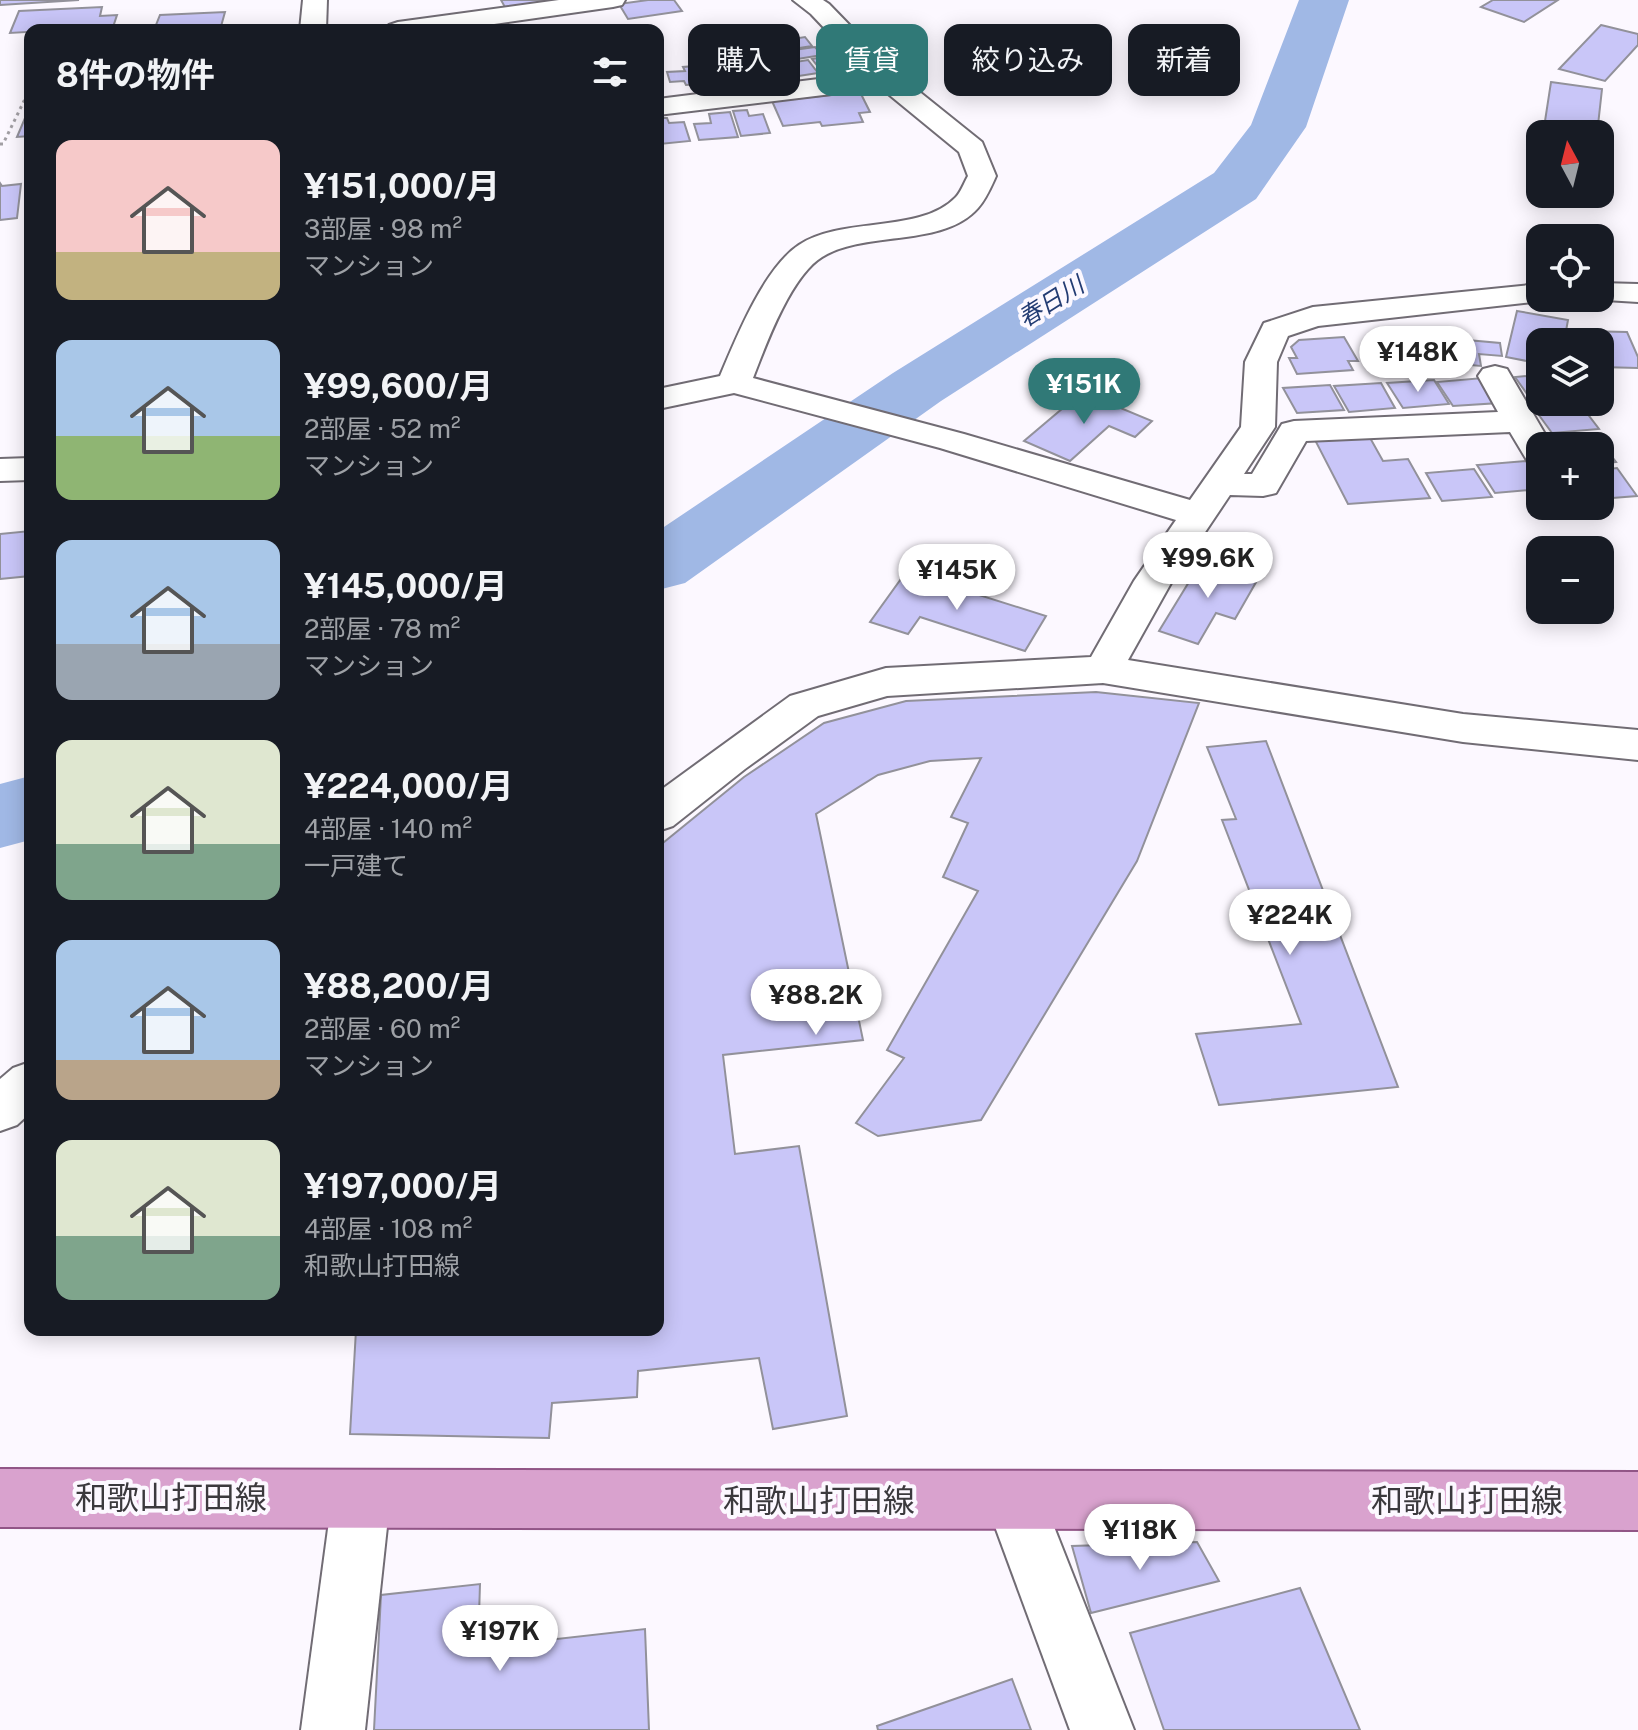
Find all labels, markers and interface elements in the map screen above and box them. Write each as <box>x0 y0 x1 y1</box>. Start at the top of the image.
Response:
chip: 購入 <box>688 24 800 96</box>
chip: 賃貸 <box>816 24 928 96</box>
chip: 絞り込み <box>944 24 1112 96</box>
chip: 新着 <box>1128 24 1240 96</box>
icon: filters <box>588 50 632 94</box>
text: 8件の物件 <box>56 55 215 95</box>
north arrow <box>1526 120 1614 208</box>
map controls <box>1526 120 1614 624</box>
text: ¥151,000/月 <box>304 166 500 206</box>
icon: home <box>120 172 216 268</box>
text: 3部屋 · 98 m² <box>304 213 462 244</box>
button: locate <box>1526 224 1614 312</box>
text: マンション <box>304 250 434 281</box>
water label: 春日川 <box>1013 269 1091 332</box>
pin: ¥148K <box>1362 326 1474 394</box>
button: layers <box>1526 328 1614 416</box>
text: ¥148K <box>1377 336 1459 367</box>
pin: ¥151K <box>1028 358 1140 426</box>
text: ¥99,600/月 <box>304 366 494 406</box>
text: ¥151K <box>1046 368 1122 399</box>
icon: home <box>120 372 216 468</box>
text: 2部屋 · 52 m² <box>304 413 460 444</box>
button: + <box>1526 432 1614 520</box>
text: マンション <box>304 450 434 481</box>
pin: ¥99.6K <box>1143 532 1273 600</box>
button: − <box>1526 536 1614 624</box>
text: ¥99.6K <box>1161 542 1255 573</box>
pin: ¥145K <box>901 544 1013 612</box>
text: ¥145K <box>916 554 998 585</box>
text: ¥145,000/月 <box>304 566 508 606</box>
icon: home <box>120 572 216 668</box>
text: 2部屋 · 78 m² <box>304 613 460 644</box>
text: マンション <box>304 650 434 681</box>
text: ¥224,000/月 <box>304 766 514 806</box>
icon: home <box>120 772 216 868</box>
text: 4部屋 · 140 m² <box>304 813 472 844</box>
text: 一戸建て <box>304 850 408 881</box>
pin: ¥224K <box>1234 889 1346 957</box>
text: ¥224K <box>1247 899 1333 930</box>
text: ¥88,200/月 <box>304 966 494 1006</box>
pin: ¥88.2K <box>751 969 881 1037</box>
icon: home <box>120 972 216 1068</box>
text: ¥88.2K <box>769 979 863 1010</box>
text: 2部屋 · 60 m² <box>304 1013 460 1044</box>
text: マンション <box>304 1050 434 1081</box>
text: ¥197,000/月 <box>304 1166 502 1206</box>
icon: home <box>120 1172 216 1268</box>
text: 4部屋 · 108 m² <box>304 1213 472 1244</box>
text: 和歌山打田線 <box>304 1250 460 1281</box>
street label: 和歌山打田線 <box>75 1479 267 1516</box>
street label: 和歌山打田線 <box>723 1482 915 1519</box>
street label: 和歌山打田線 <box>1371 1482 1563 1519</box>
pin: ¥118K <box>1084 1504 1196 1572</box>
text: ¥118K <box>1102 1514 1178 1545</box>
pin: ¥197K <box>444 1605 556 1673</box>
text: ¥197K <box>460 1615 540 1646</box>

